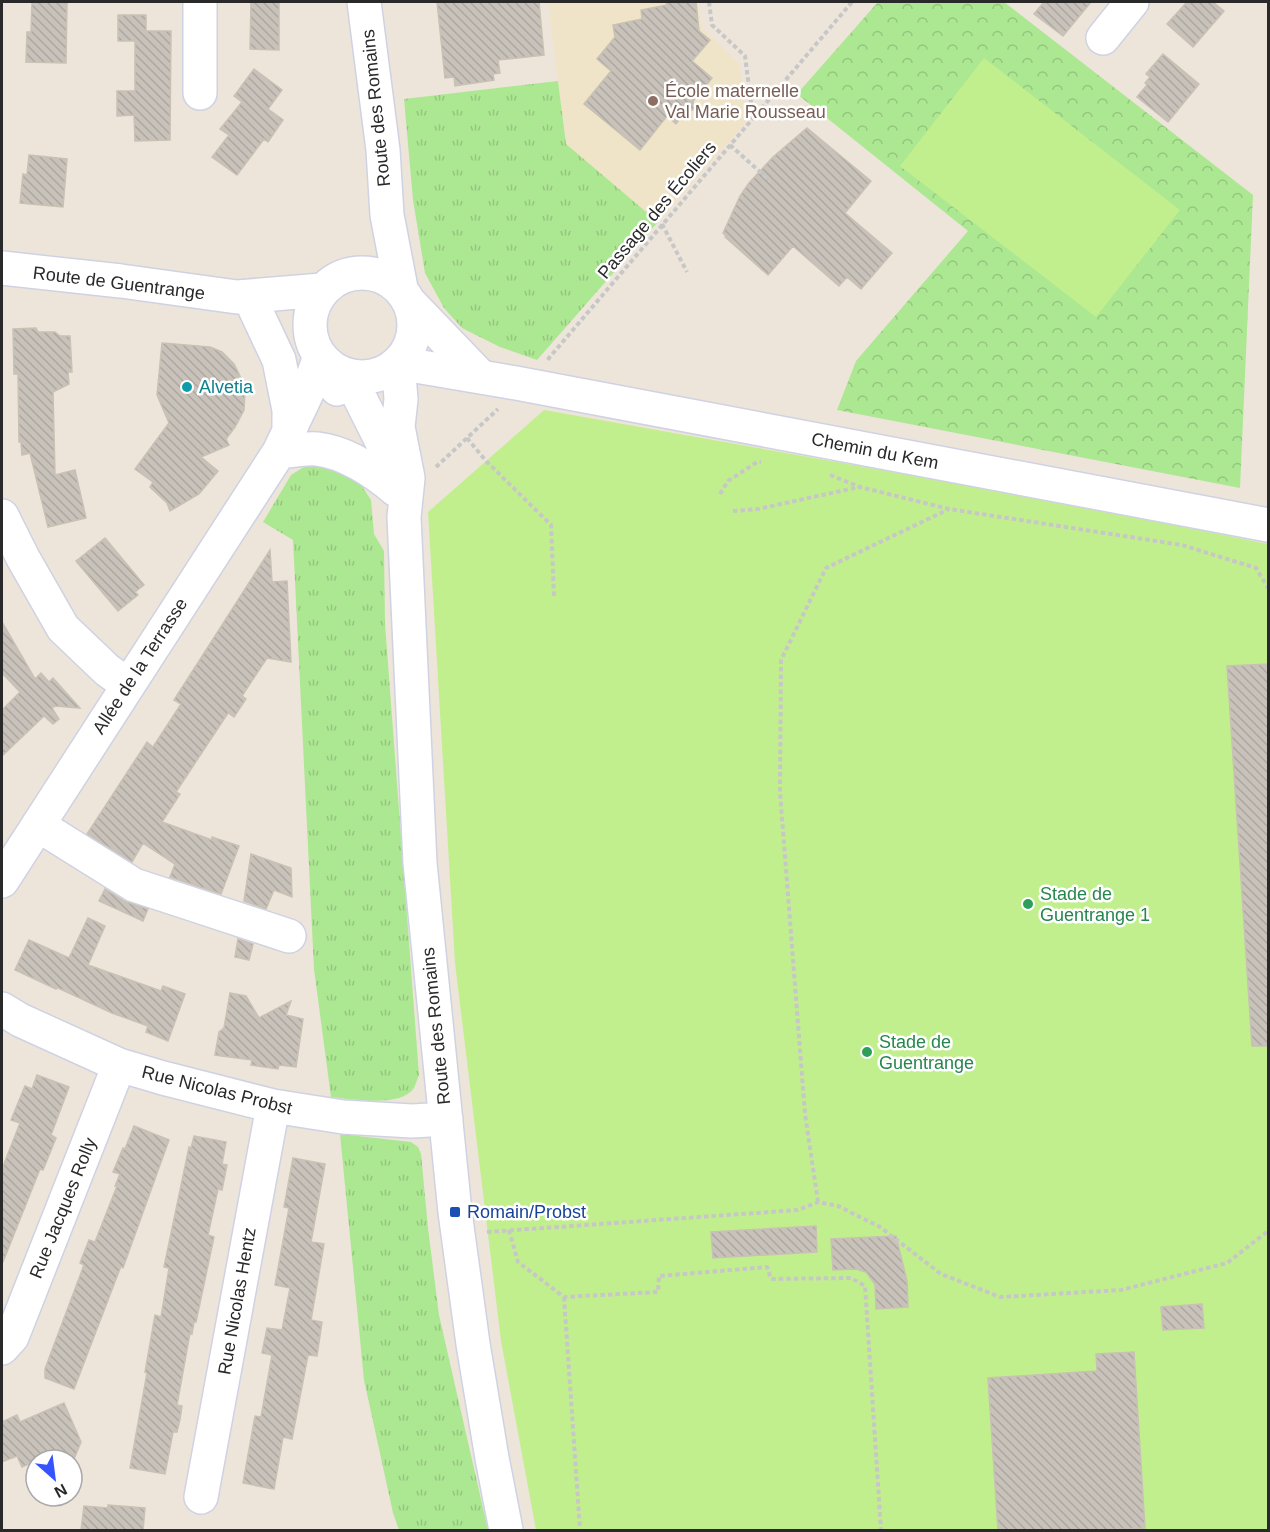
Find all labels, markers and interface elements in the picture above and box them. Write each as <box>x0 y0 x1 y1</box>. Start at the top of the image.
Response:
street label: Route des Romains <box>358 28 394 188</box>
place label: École maternelle Val Marie Rousseau <box>665 81 826 122</box>
marker: École maternelle Val Marie Rousseau <box>646 94 660 108</box>
street label: Passage des Écoliers <box>594 137 720 283</box>
street label: Route de Guentrange <box>32 263 206 303</box>
place label: Alvetia <box>199 377 254 397</box>
marker: Alvetia <box>180 380 194 394</box>
street label: Chemin du Kem <box>810 429 940 473</box>
street label: Allée de la Terrasse <box>89 594 191 738</box>
place label: Stade de Guentrange 1 <box>1040 884 1150 925</box>
marker: Stade de Guentrange 1 <box>1021 897 1035 911</box>
street label: Route des Romains <box>418 946 454 1106</box>
place label: Stade de Guentrange <box>879 1032 974 1073</box>
marker: Stade de Guentrange <box>860 1045 874 1059</box>
street label: Rue Nicolas Probst <box>140 1062 294 1118</box>
street label: Rue Jacques Rolly <box>26 1135 100 1281</box>
place label: Romain/Probst <box>467 1202 586 1222</box>
marker: Romain/Probst <box>448 1205 462 1219</box>
street label: Rue Nicolas Hentz <box>214 1226 260 1376</box>
north arrow <box>24 1448 84 1508</box>
text: N <box>52 1481 70 1501</box>

